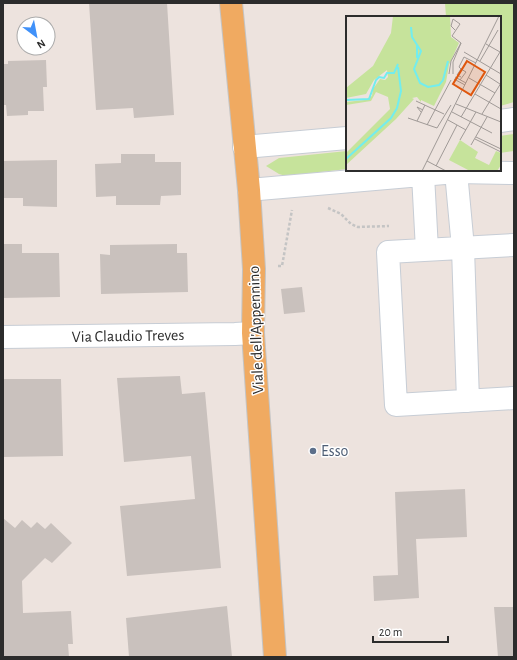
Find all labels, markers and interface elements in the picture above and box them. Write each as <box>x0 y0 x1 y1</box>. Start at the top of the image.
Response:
north arrow <box>16 16 56 56</box>
inset map <box>346 16 501 171</box>
text: N <box>35 37 47 51</box>
street label: Viale dell'Appennino <box>246 265 266 394</box>
street label: Via Claudio Treves <box>72 327 184 345</box>
place label: Esso <box>321 443 349 459</box>
marker: Esso <box>308 446 318 456</box>
scale bar <box>373 618 448 644</box>
text: 20 m <box>379 626 402 638</box>

